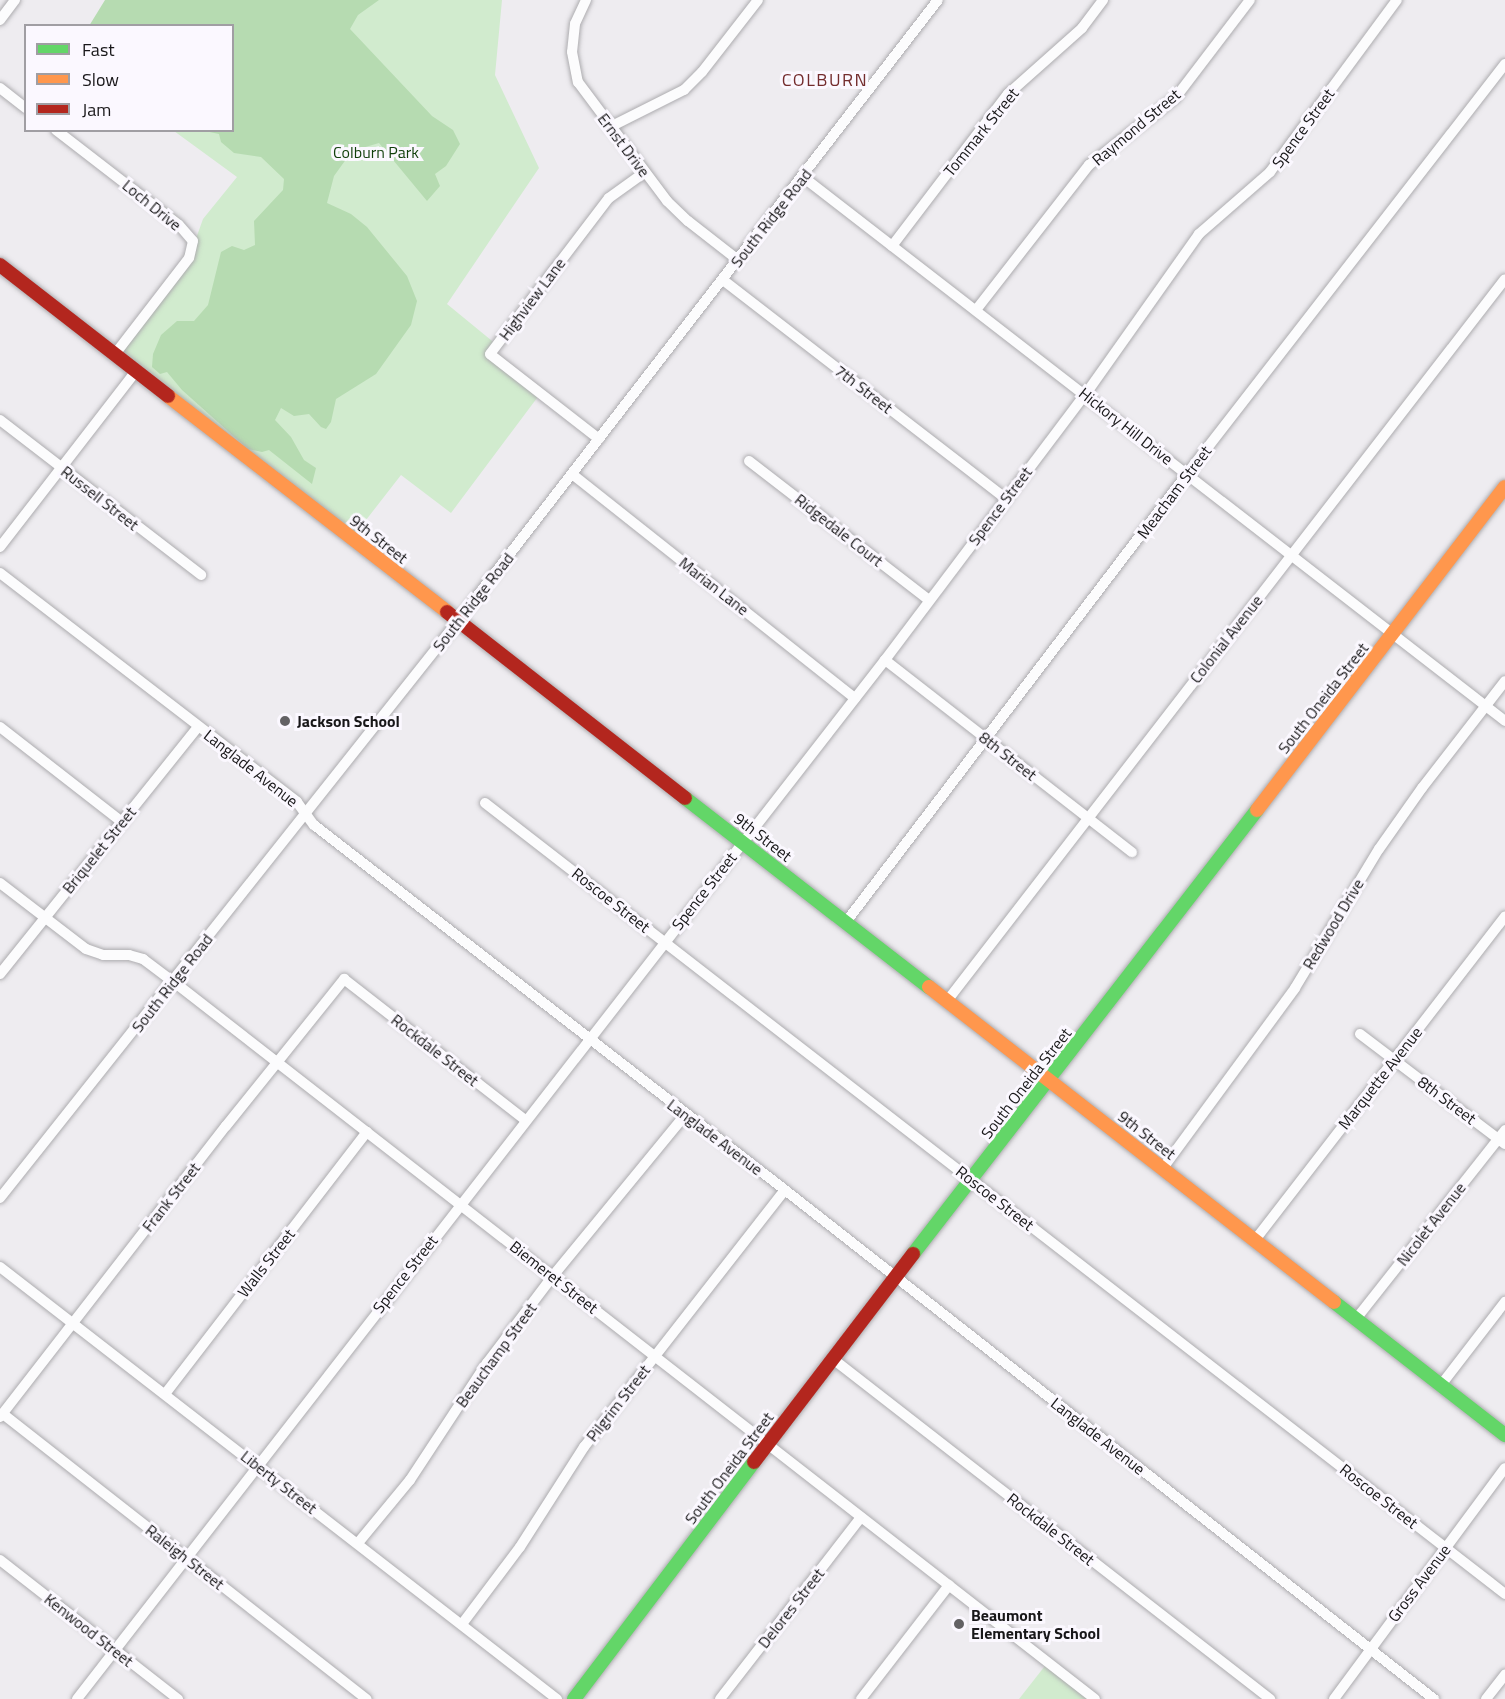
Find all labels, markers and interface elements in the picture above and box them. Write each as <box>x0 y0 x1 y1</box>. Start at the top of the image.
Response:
legend <box>24 24 234 132</box>
text: Fast <box>82 36 115 63</box>
text: Slow <box>82 66 119 93</box>
district label: COLBURN <box>782 69 868 91</box>
street label: Tommark Street <box>940 84 1022 180</box>
street label: Raymond Street <box>1088 85 1184 169</box>
street label: Spence Street <box>1268 85 1338 171</box>
text: Jam <box>82 96 111 123</box>
street label: Ernst Drive <box>594 109 654 181</box>
park label: Colburn Park <box>333 142 419 162</box>
street label: South Ridge Road <box>727 165 815 271</box>
street label: Loch Drive <box>119 175 185 235</box>
street label: Highview Lane <box>495 254 569 344</box>
street label: 7th Street <box>831 361 897 417</box>
street label: Hickory Hill Drive <box>1075 383 1177 469</box>
street label: Meacham Street <box>1133 442 1215 542</box>
street label: Russell Street <box>57 462 143 534</box>
street label: Spence Street <box>964 463 1036 549</box>
street label: Ridgedale Court <box>791 490 887 570</box>
street label: 9th Street <box>346 511 412 567</box>
street label: South Ridge Road <box>429 549 517 655</box>
street label: Marian Lane <box>675 553 753 619</box>
street label: Colonial Avenue <box>1186 591 1266 687</box>
street label: South Oneida Street <box>1274 639 1372 757</box>
place label: Jackson School <box>297 711 400 731</box>
marker: Jackson School <box>278 714 292 728</box>
street label: Langlade Avenue <box>200 725 302 811</box>
street label: 8th Street <box>975 728 1041 784</box>
street label: Briquelet Street <box>58 803 140 897</box>
street label: 9th Street <box>730 809 796 865</box>
street label: Spence Street <box>668 848 740 934</box>
street label: Roscoe Street <box>568 864 654 936</box>
street label: Redwood Drive <box>1298 875 1368 973</box>
street label: South Ridge Road <box>128 930 216 1036</box>
street label: Rockdale Street <box>387 1010 483 1090</box>
street label: Marquette Avenue <box>1334 1023 1426 1133</box>
street label: South Oneida Street <box>977 1024 1075 1142</box>
street label: 8th Street <box>1414 1072 1480 1128</box>
street label: Langlade Avenue <box>664 1095 766 1179</box>
street label: 9th Street <box>1114 1107 1180 1163</box>
street label: Frank Street <box>138 1159 204 1235</box>
street label: Roscoe Street <box>952 1162 1038 1234</box>
street label: Nicolet Avenue <box>1392 1178 1470 1270</box>
street label: Walls Street <box>233 1225 299 1301</box>
street label: Spence Street <box>369 1231 441 1317</box>
street label: Biemeret Street <box>506 1237 602 1317</box>
street label: Beauchamp Street <box>452 1299 540 1411</box>
street label: Pilgrim Street <box>582 1361 654 1445</box>
street label: Langlade Avenue <box>1047 1393 1149 1479</box>
street label: South Oneida Street <box>681 1408 777 1528</box>
street label: Liberty Street <box>237 1446 321 1518</box>
street label: Roscoe Street <box>1336 1460 1422 1532</box>
street label: Rockdale Street <box>1003 1489 1099 1569</box>
street label: Raleigh Street <box>142 1520 228 1594</box>
street label: Gross Avenue <box>1384 1540 1454 1626</box>
street label: Delores Street <box>754 1564 828 1652</box>
street label: Kenwood Street <box>41 1589 137 1671</box>
place label: Beaumont Elementary School <box>971 1605 1100 1643</box>
marker: Beaumont Elementary School <box>952 1617 966 1631</box>

